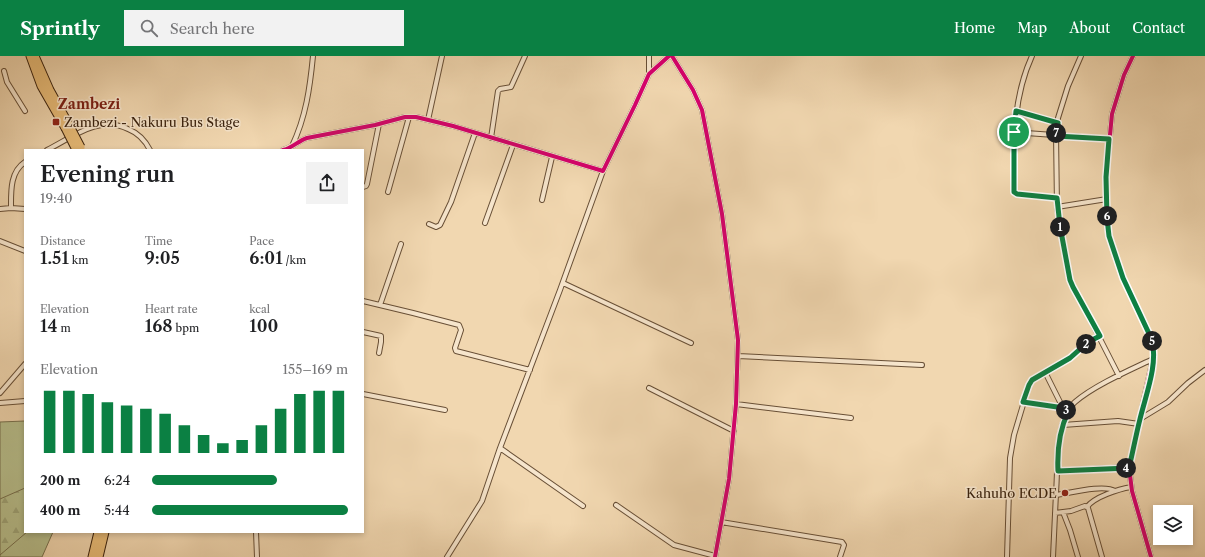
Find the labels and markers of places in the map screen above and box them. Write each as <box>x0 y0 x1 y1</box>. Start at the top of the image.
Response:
place label: Zambezi - Nakuru Bus Stage <box>64 114 240 130</box>
pin <box>997 115 1031 149</box>
marker: Zambezi - Nakuru Bus Stage <box>51 117 61 127</box>
pin: 7 <box>1046 123 1066 143</box>
pin: 6 <box>1097 206 1117 226</box>
pin: 1 <box>1050 217 1070 237</box>
pin: 5 <box>1142 331 1162 351</box>
pin: 2 <box>1076 334 1096 354</box>
pin: 3 <box>1056 400 1076 420</box>
pin: 4 <box>1116 458 1136 478</box>
place label: Kahuho ECDE <box>966 485 1057 501</box>
marker: Kahuho ECDE <box>1060 488 1070 498</box>

